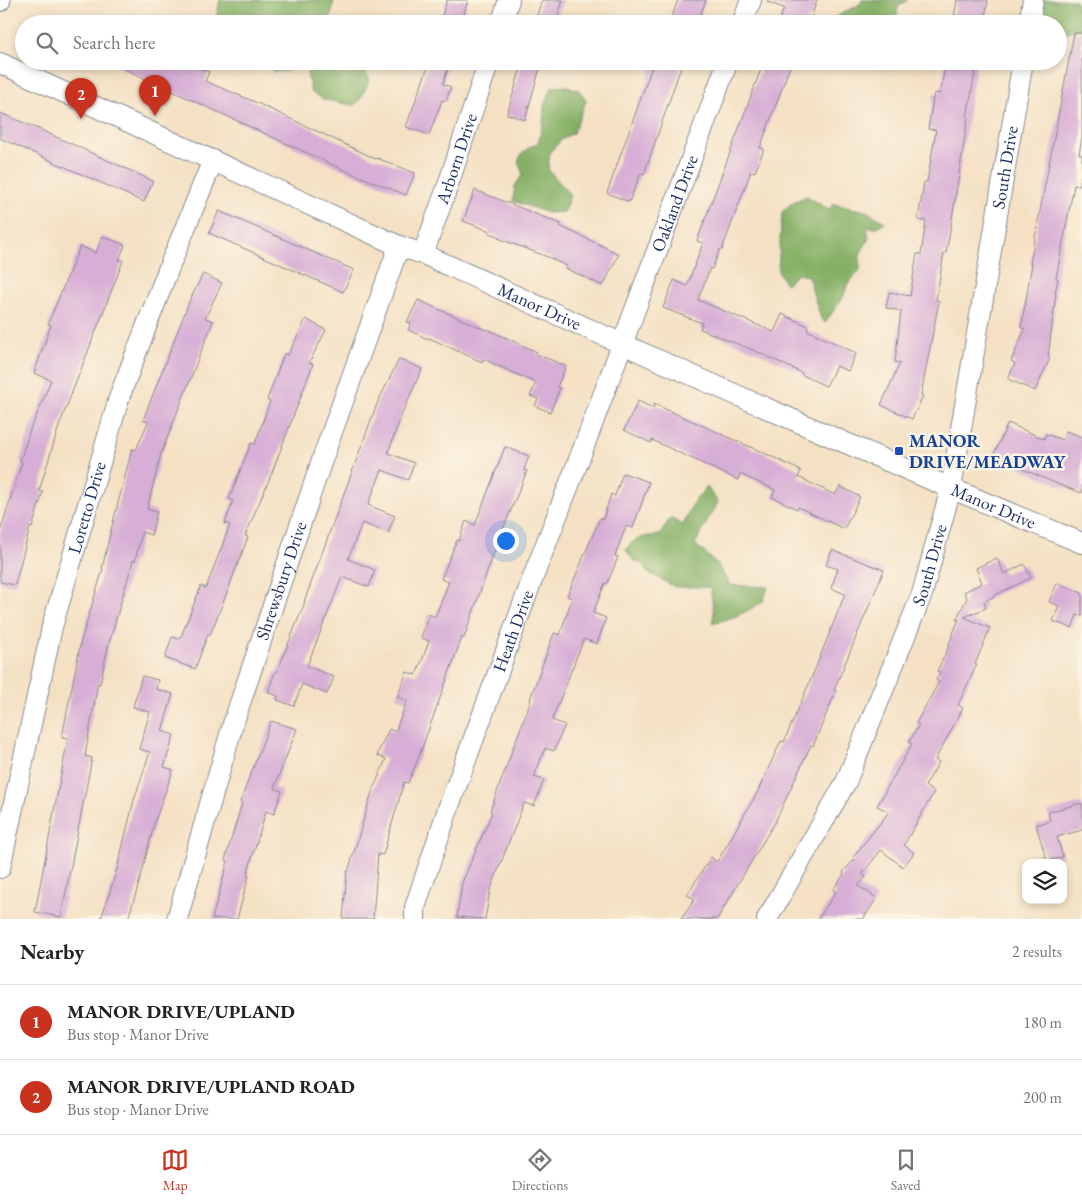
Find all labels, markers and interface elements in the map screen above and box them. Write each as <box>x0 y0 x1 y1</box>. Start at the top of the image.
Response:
search box <box>15 15 1067 70</box>
icon: search <box>33 29 61 57</box>
text: Search here <box>73 30 155 55</box>
pin: 1 <box>139 75 171 116</box>
pin: 2 <box>65 78 97 119</box>
street label: Arborn Drive <box>430 110 482 208</box>
street label: South Drive <box>986 124 1023 211</box>
street label: Oakland Drive <box>646 152 703 255</box>
street label: Manor Drive <box>494 277 585 335</box>
place label: MANOR DRIVE/MEADWAY <box>909 429 1066 473</box>
marker: MANOR DRIVE/MEADWAY <box>893 445 905 457</box>
street label: Loretto Drive <box>62 459 111 556</box>
street label: Manor Drive <box>948 478 1039 534</box>
street label: Shrewsbury Drive <box>250 518 311 643</box>
street label: South Drive <box>906 521 952 609</box>
your location <box>493 528 519 554</box>
street label: Heath Drive <box>487 587 538 675</box>
map controls <box>1022 859 1067 904</box>
button: layers <box>1022 859 1067 904</box>
text: Nearby <box>20 938 84 965</box>
text: 2 results <box>1012 941 1062 962</box>
text: MANOR DRIVE/UPLAND <box>67 999 295 1024</box>
text: 1 <box>32 1012 40 1033</box>
text: 180 m <box>1023 1012 1062 1033</box>
text: Bus stop · Manor Drive <box>67 1024 209 1045</box>
text: MANOR DRIVE/UPLAND ROAD <box>67 1074 355 1099</box>
text: 2 <box>32 1087 40 1108</box>
text: 200 m <box>1023 1087 1062 1108</box>
text: Bus stop · Manor Drive <box>67 1099 209 1120</box>
tab: Map <box>161 1146 189 1194</box>
tab: Directions <box>512 1146 568 1194</box>
tab: Saved <box>891 1146 921 1194</box>

